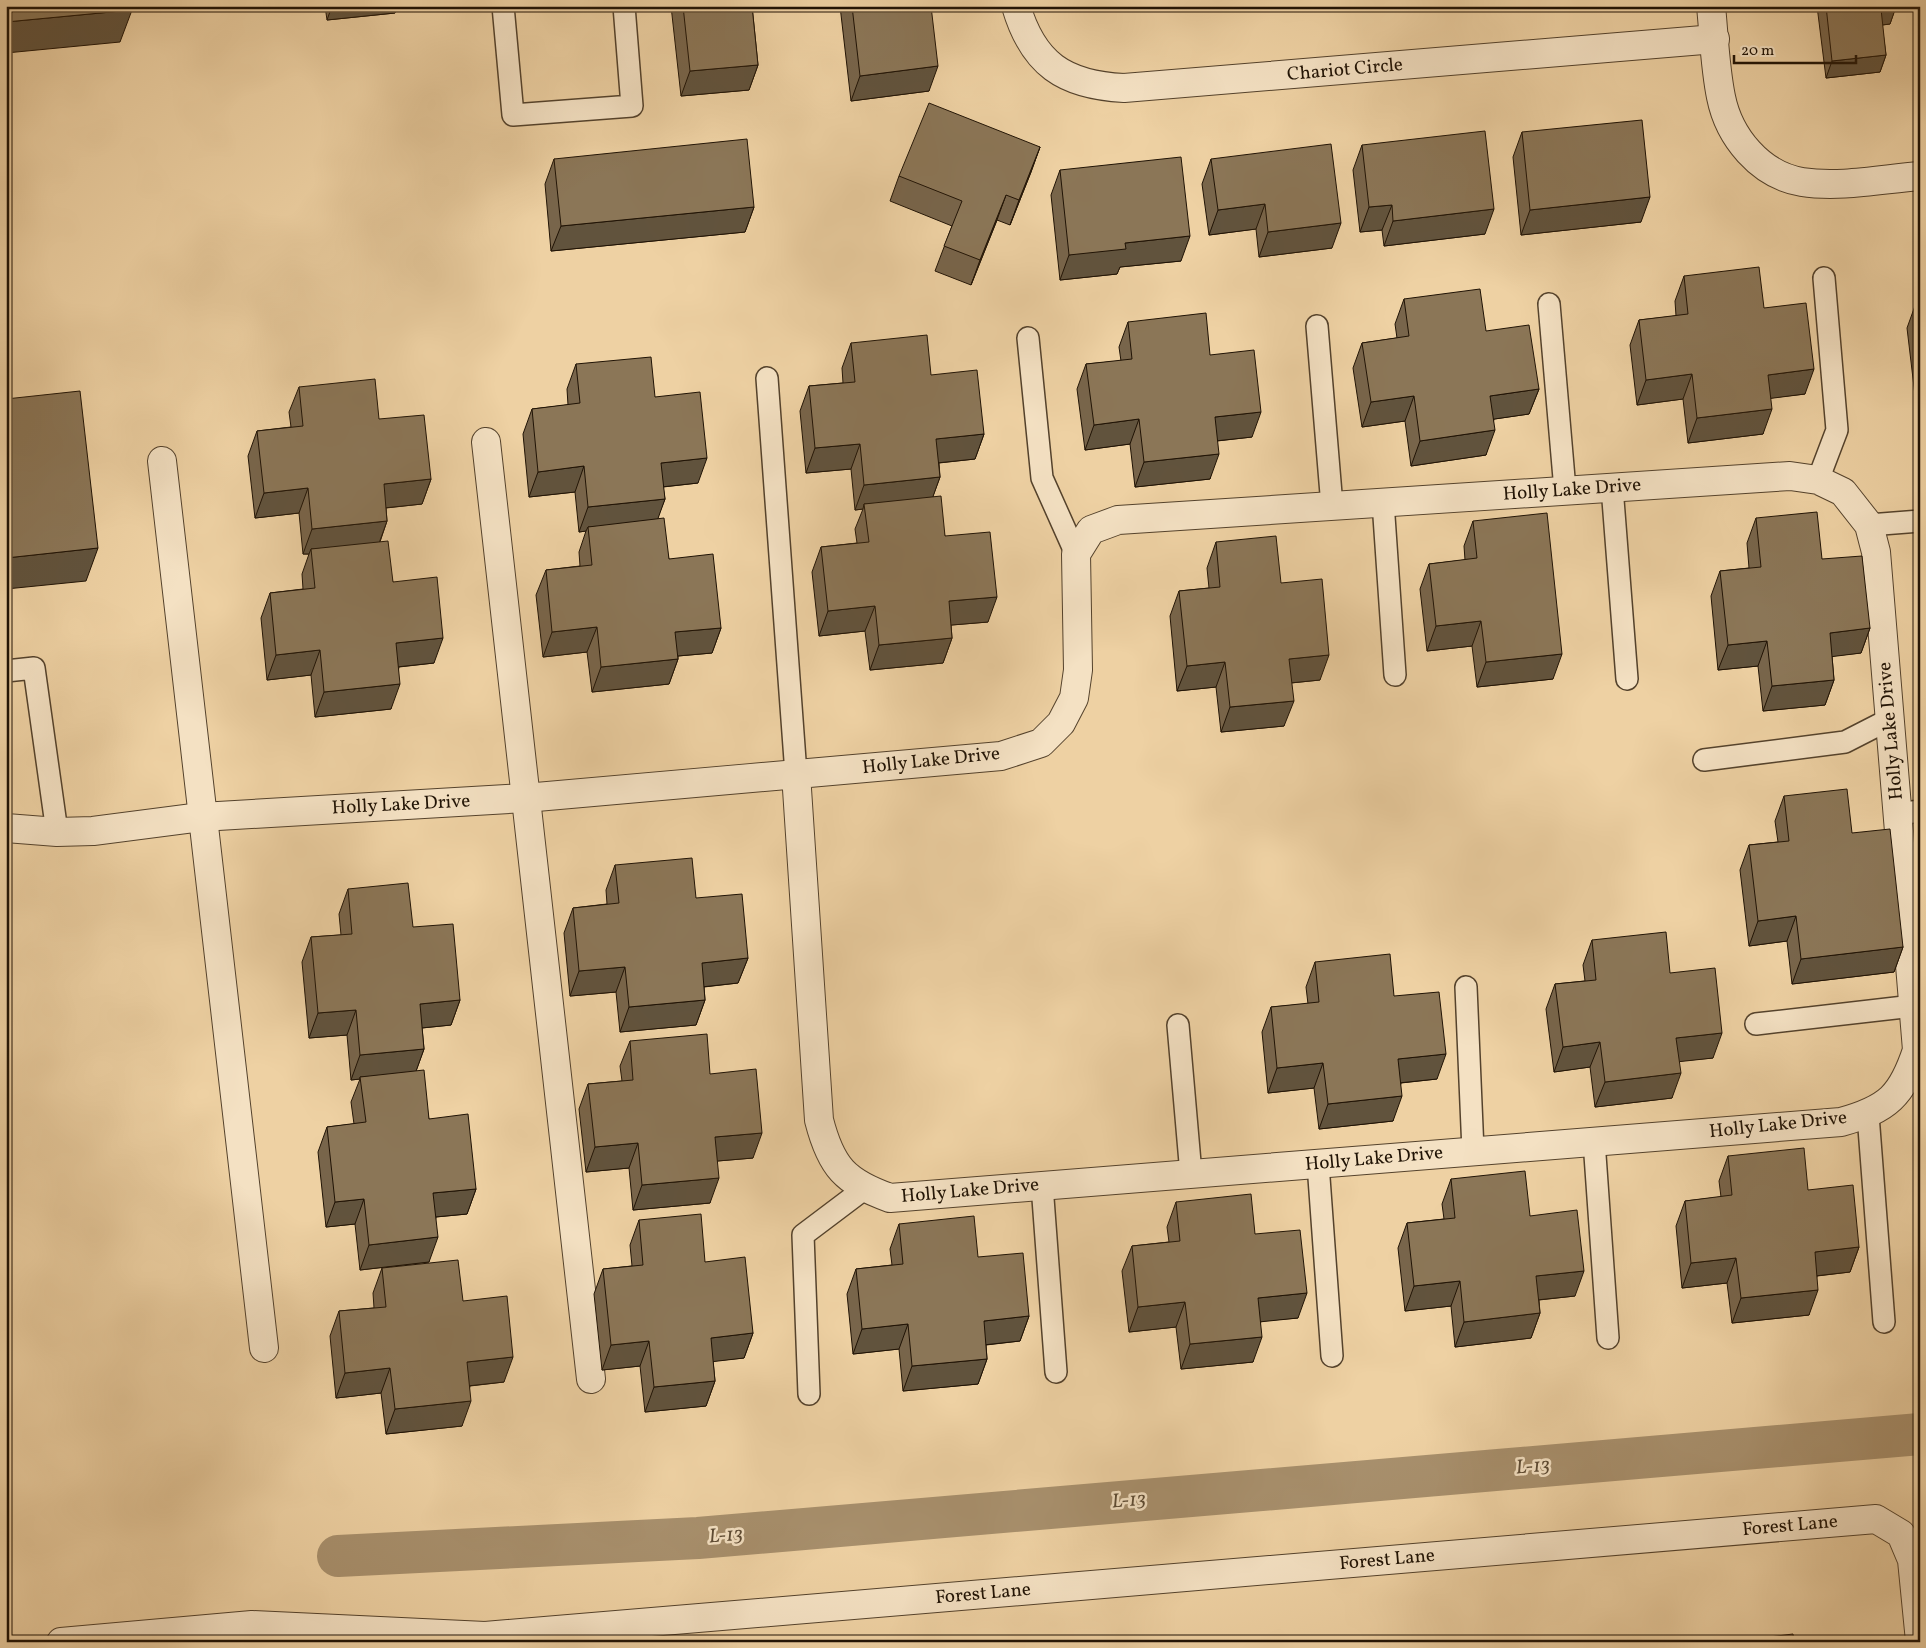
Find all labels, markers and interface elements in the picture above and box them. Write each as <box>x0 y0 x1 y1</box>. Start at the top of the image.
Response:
scale bar <box>1734 32 1856 64</box>
text: 20 m <box>1741 41 1774 62</box>
street label: Chariot Circle <box>1286 52 1404 88</box>
street label: Holly Lake Drive <box>1502 472 1642 508</box>
street label: Holly Lake Drive <box>1872 661 1910 801</box>
street label: Holly Lake Drive <box>861 741 1001 781</box>
street label: Holly Lake Drive <box>331 788 471 822</box>
street label: Holly Lake Drive <box>1708 1105 1848 1145</box>
street label: Holly Lake Drive <box>1304 1140 1444 1178</box>
street label: Holly Lake Drive <box>900 1172 1040 1210</box>
water label: L-13 <box>1515 1452 1551 1482</box>
water label: L-13 <box>1111 1486 1147 1516</box>
street label: Forest Lane <box>1741 1509 1839 1543</box>
water label: L-13 <box>708 1521 744 1551</box>
street label: Forest Lane <box>1338 1543 1436 1577</box>
street label: Forest Lane <box>934 1577 1032 1611</box>

